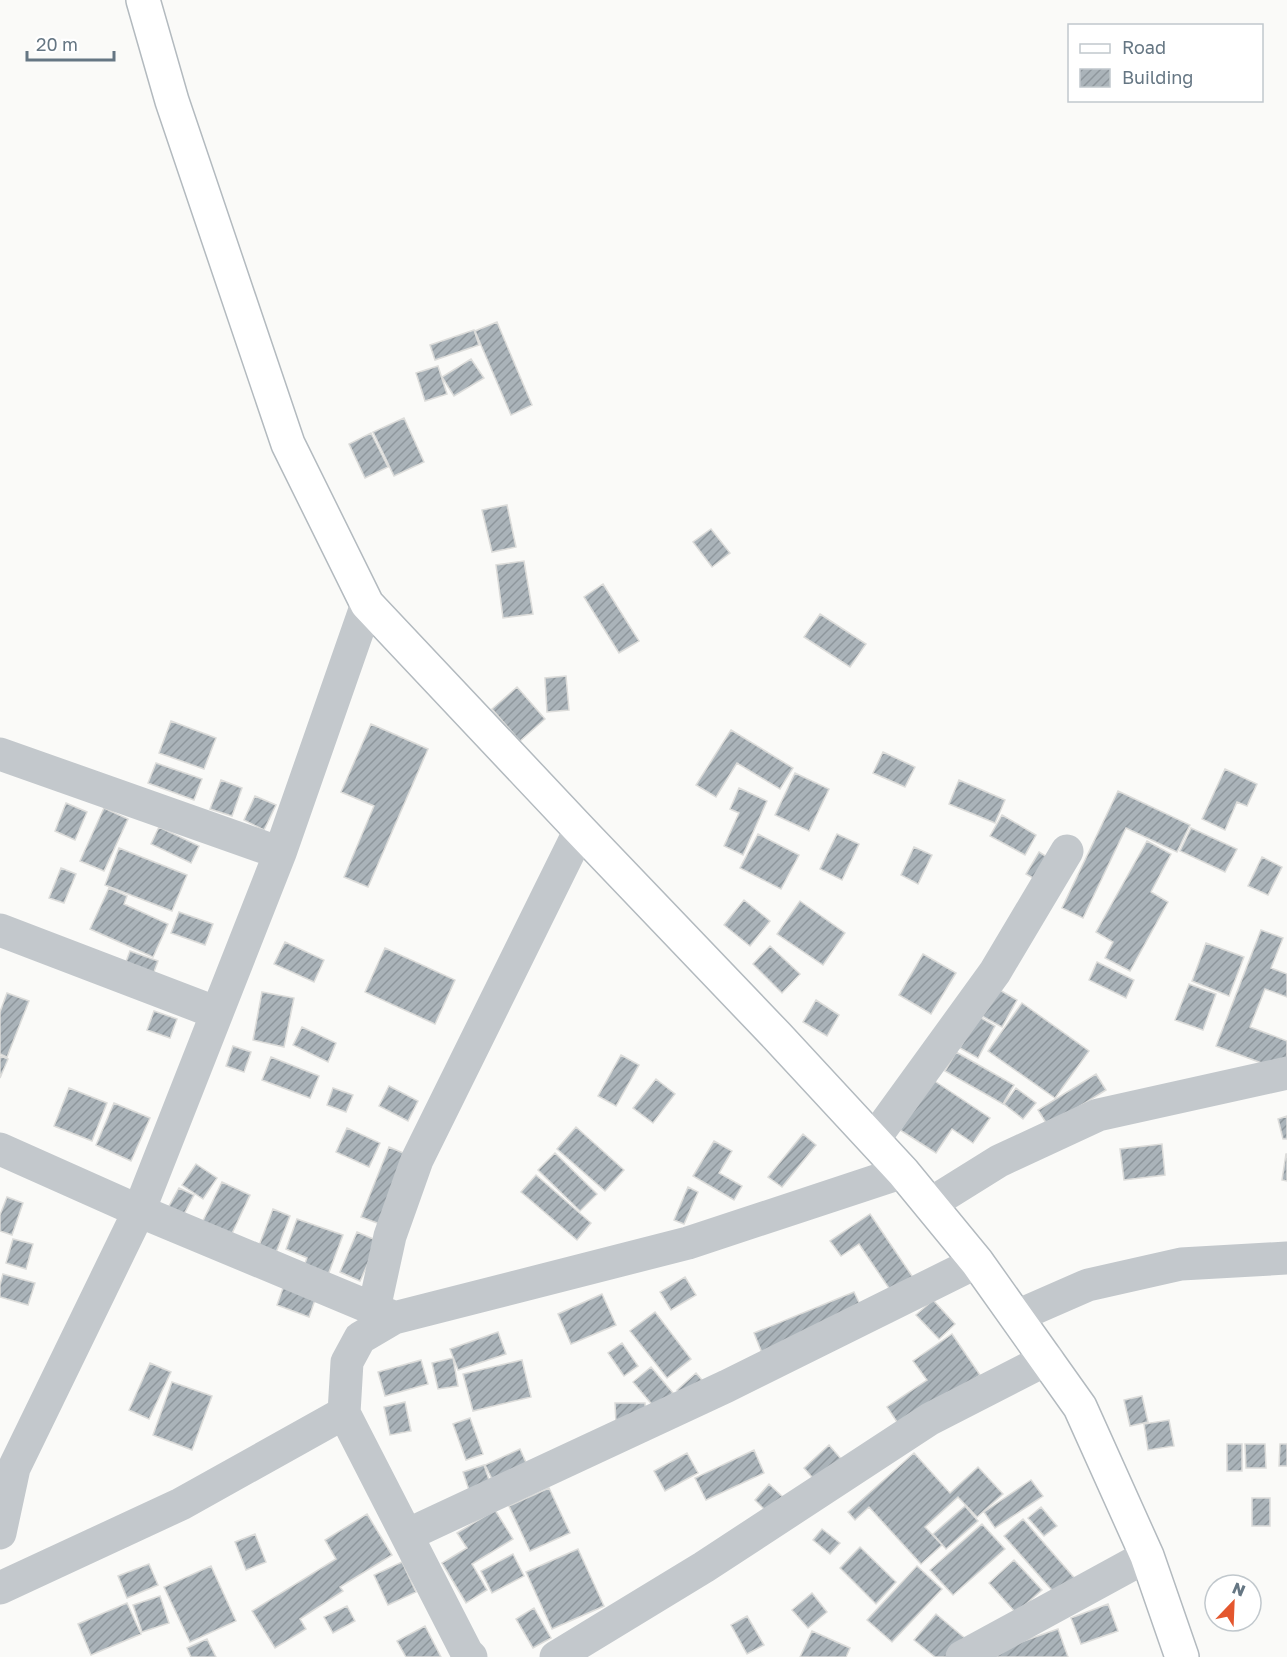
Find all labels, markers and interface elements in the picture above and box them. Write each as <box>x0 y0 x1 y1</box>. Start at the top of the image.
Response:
scale bar <box>27 24 114 62</box>
legend <box>1068 24 1263 102</box>
text: 20 m <box>36 33 78 55</box>
text: Road <box>1122 36 1166 58</box>
text: Building <box>1122 66 1193 88</box>
north arrow <box>1203 1573 1263 1633</box>
text: N <box>1229 1578 1248 1601</box>

